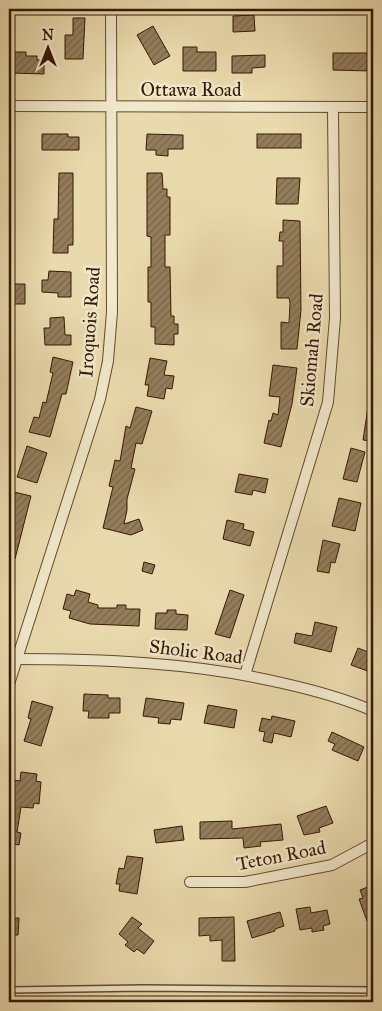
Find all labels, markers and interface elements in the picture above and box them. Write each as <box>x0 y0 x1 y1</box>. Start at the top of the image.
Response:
north arrow <box>22 22 72 72</box>
text: N <box>42 27 54 44</box>
street label: Ottawa Road <box>141 78 242 101</box>
street label: Iroquois Road <box>74 266 106 378</box>
street label: Skiomah Road <box>295 292 328 408</box>
street label: Sholic Road <box>148 634 244 669</box>
street label: Teton Road <box>234 835 328 875</box>

